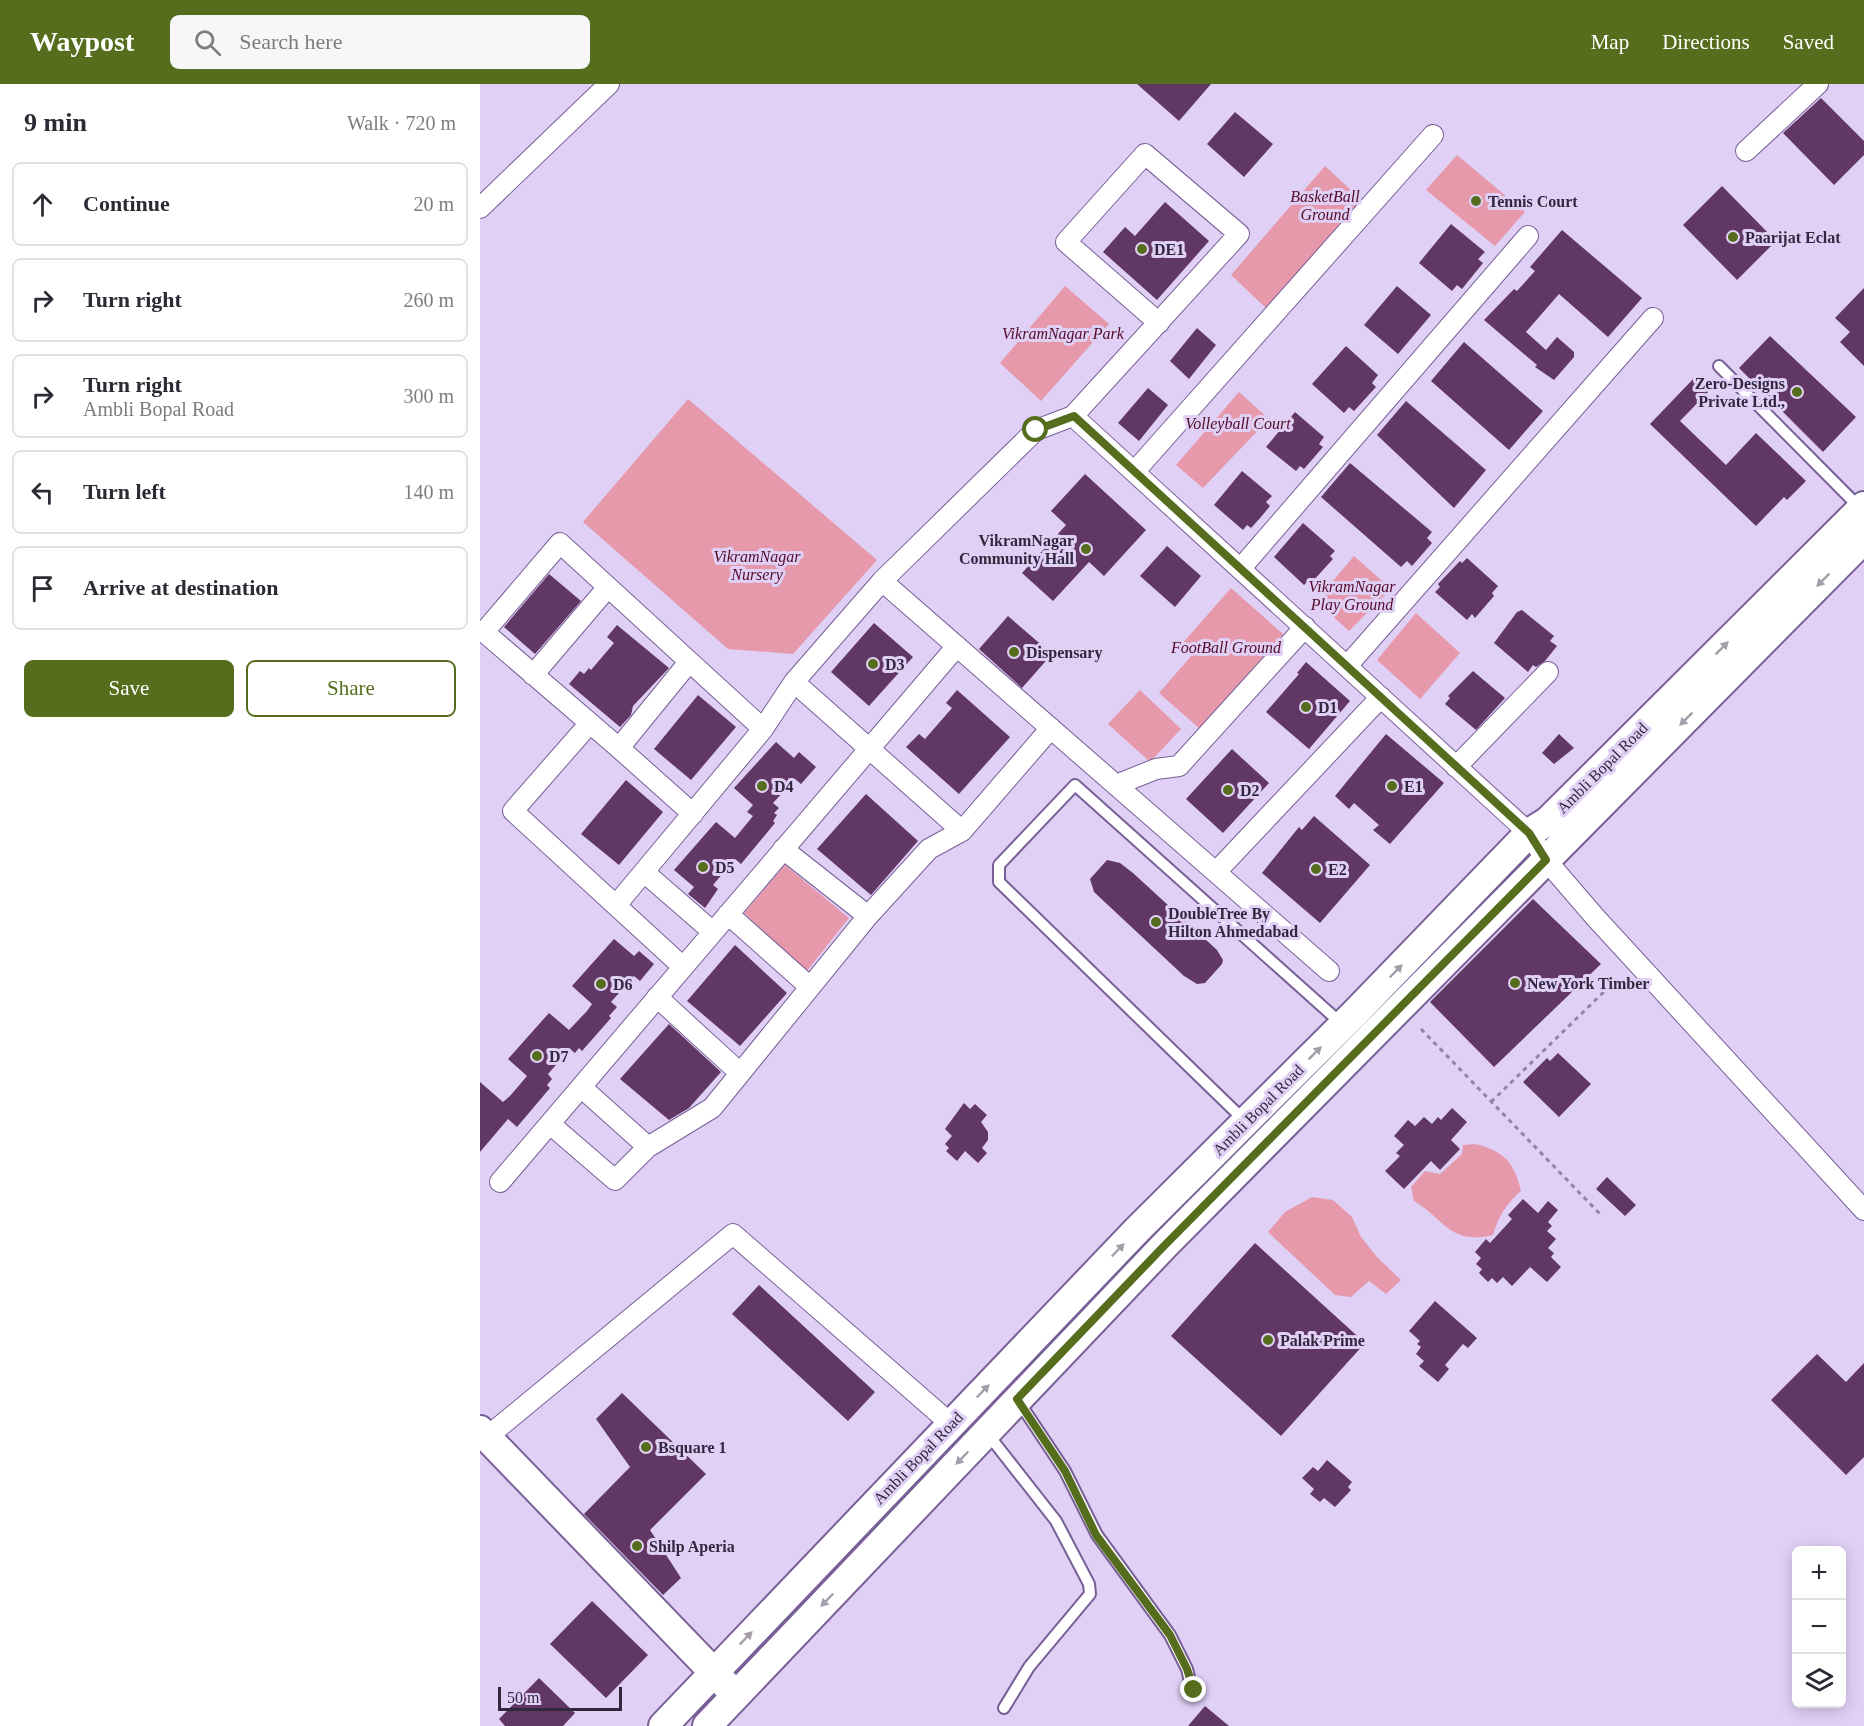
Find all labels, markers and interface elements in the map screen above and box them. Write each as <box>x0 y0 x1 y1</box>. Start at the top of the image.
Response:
search box <box>170 15 590 69</box>
text: Waypost <box>30 26 134 57</box>
icon: search <box>191 26 224 59</box>
text: Search here <box>239 29 342 54</box>
text: Map <box>1591 30 1629 54</box>
text: Directions <box>1662 30 1750 54</box>
text: Saved <box>1783 30 1834 54</box>
text: 9 min <box>24 108 87 137</box>
text: Walk · 720 m <box>347 112 456 134</box>
icon: ahead <box>26 188 59 221</box>
park label: BasketBall Ground <box>1290 188 1360 223</box>
text: Continue <box>83 191 170 216</box>
text: 20 m <box>413 193 454 215</box>
place label: Tennis Court <box>1488 193 1578 210</box>
marker: Tennis Court <box>1469 194 1483 208</box>
place label: Paarijat Eclat <box>1745 229 1841 247</box>
marker: Paarijat Eclat <box>1726 230 1740 244</box>
place label: DE1 <box>1154 241 1184 258</box>
marker: DE1 <box>1135 242 1149 256</box>
icon: right <box>26 284 59 317</box>
text: Turn right <box>83 287 182 312</box>
text: 260 m <box>403 289 454 311</box>
park label: VikramNagar Park <box>1002 325 1125 343</box>
text: Turn right <box>83 372 182 397</box>
place label: Zero-Designs Private Ltd., <box>1695 375 1785 410</box>
icon: right <box>26 380 59 413</box>
text: 300 m <box>403 385 454 407</box>
marker: Zero-Designs Private Ltd., <box>1790 385 1804 399</box>
text: Ambli Bopal Road <box>83 398 234 420</box>
park label: Volleyball Court <box>1185 415 1291 433</box>
route start <box>1022 416 1048 442</box>
icon: left <box>26 476 59 509</box>
text: Turn left <box>83 479 166 504</box>
text: 140 m <box>403 481 454 503</box>
place label: VikramNagar Community Hall <box>959 532 1075 568</box>
marker: VikramNagar Community Hall <box>1079 542 1093 556</box>
park label: VikramNagar Nursery <box>714 548 801 584</box>
icon: arrive <box>26 572 59 605</box>
one-way arrow <box>1816 573 1830 587</box>
text: Arrive at destination <box>83 575 279 600</box>
park label: VikramNagar Play Ground <box>1309 578 1396 614</box>
park label: FootBall Ground <box>1170 639 1282 656</box>
one-way arrow <box>1715 641 1729 655</box>
place label: Dispensary <box>1026 644 1102 662</box>
marker: Dispensary <box>1007 645 1021 659</box>
place label: D3 <box>885 656 905 673</box>
marker: D3 <box>866 657 880 671</box>
button: Save <box>24 660 234 717</box>
button: Share <box>246 660 456 717</box>
place label: D1 <box>1318 699 1338 716</box>
marker: D1 <box>1299 700 1313 714</box>
one-way arrow <box>1678 712 1693 726</box>
street label: Ambli Bopal Road <box>1553 719 1651 817</box>
place label: D4 <box>774 778 794 795</box>
place label: E1 <box>1404 778 1423 795</box>
marker: D4 <box>755 779 769 793</box>
marker: E1 <box>1385 779 1399 793</box>
place label: D2 <box>1240 782 1260 799</box>
marker: D2 <box>1221 783 1235 797</box>
place label: D5 <box>715 859 735 876</box>
marker: D5 <box>696 860 710 874</box>
place label: E2 <box>1328 861 1347 878</box>
marker: E2 <box>1309 862 1323 876</box>
place label: DoubleTree By Hilton Ahmedabad <box>1168 905 1298 940</box>
marker: DoubleTree By Hilton Ahmedabad <box>1149 915 1163 929</box>
one-way arrow <box>1388 965 1402 979</box>
place label: New York Timber <box>1527 975 1649 992</box>
place label: D6 <box>613 976 633 993</box>
marker: New York Timber <box>1508 976 1522 990</box>
marker: D6 <box>594 977 608 991</box>
one-way arrow <box>1308 1046 1322 1060</box>
place label: D7 <box>549 1048 569 1065</box>
marker: D7 <box>530 1049 544 1063</box>
street label: Ambli Bopal Road <box>1209 1061 1307 1159</box>
one-way arrow <box>1111 1243 1124 1258</box>
place label: Palak Prime <box>1280 1332 1365 1349</box>
marker: Palak Prime <box>1261 1333 1275 1347</box>
one-way arrow <box>976 1383 990 1398</box>
street label: Ambli Bopal Road <box>870 1409 967 1508</box>
place label: Bsquare 1 <box>658 1439 727 1457</box>
marker: Bsquare 1 <box>639 1440 653 1454</box>
one-way arrow <box>955 1451 969 1465</box>
place label: Shilp Aperia <box>649 1538 735 1556</box>
marker: Shilp Aperia <box>630 1539 644 1553</box>
map controls <box>1792 1546 1846 1708</box>
button: + <box>1792 1546 1846 1600</box>
one-way arrow <box>820 1592 834 1607</box>
button: − <box>1792 1600 1846 1654</box>
one-way arrow <box>739 1630 753 1645</box>
button: layers <box>1792 1654 1846 1708</box>
route end <box>1180 1676 1206 1702</box>
scale bar <box>498 1684 622 1712</box>
text: 50 m <box>507 1689 539 1706</box>

